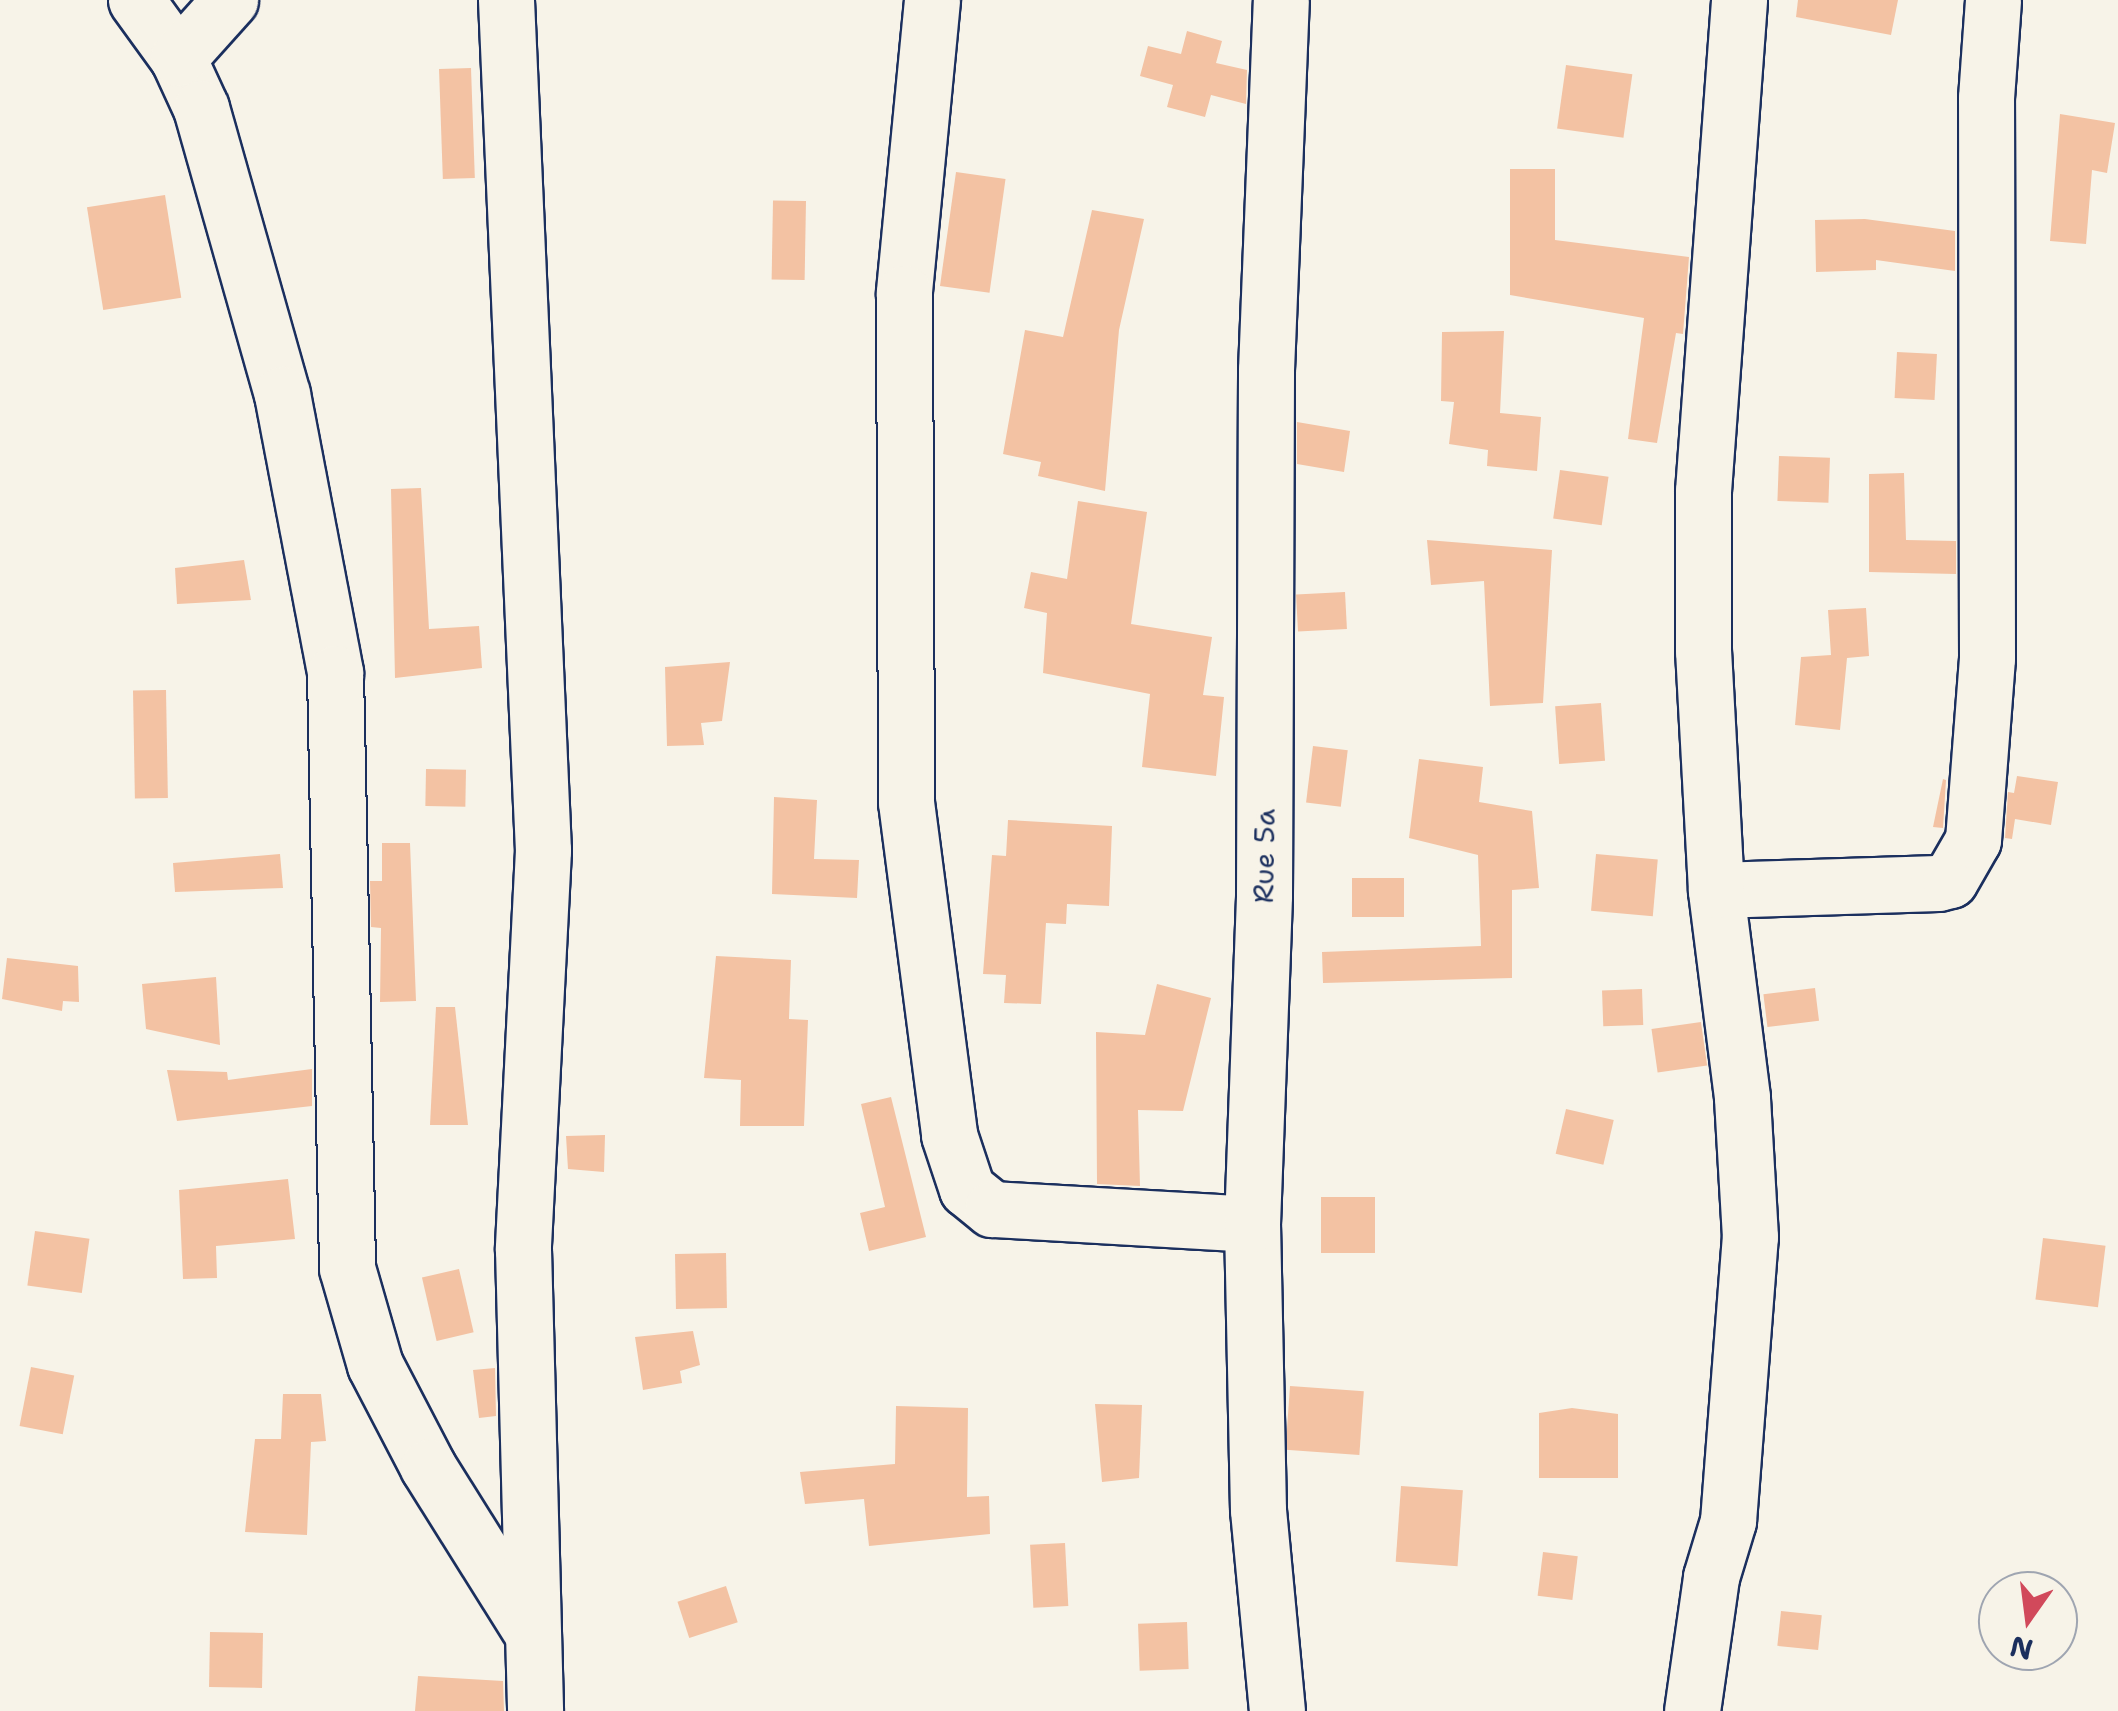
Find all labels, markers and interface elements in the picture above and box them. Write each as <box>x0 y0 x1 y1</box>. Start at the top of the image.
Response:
street label: Rue 5a <box>1246 808 1282 904</box>
north arrow <box>1978 1571 2078 1671</box>
text: N <box>2006 1627 2037 1669</box>

